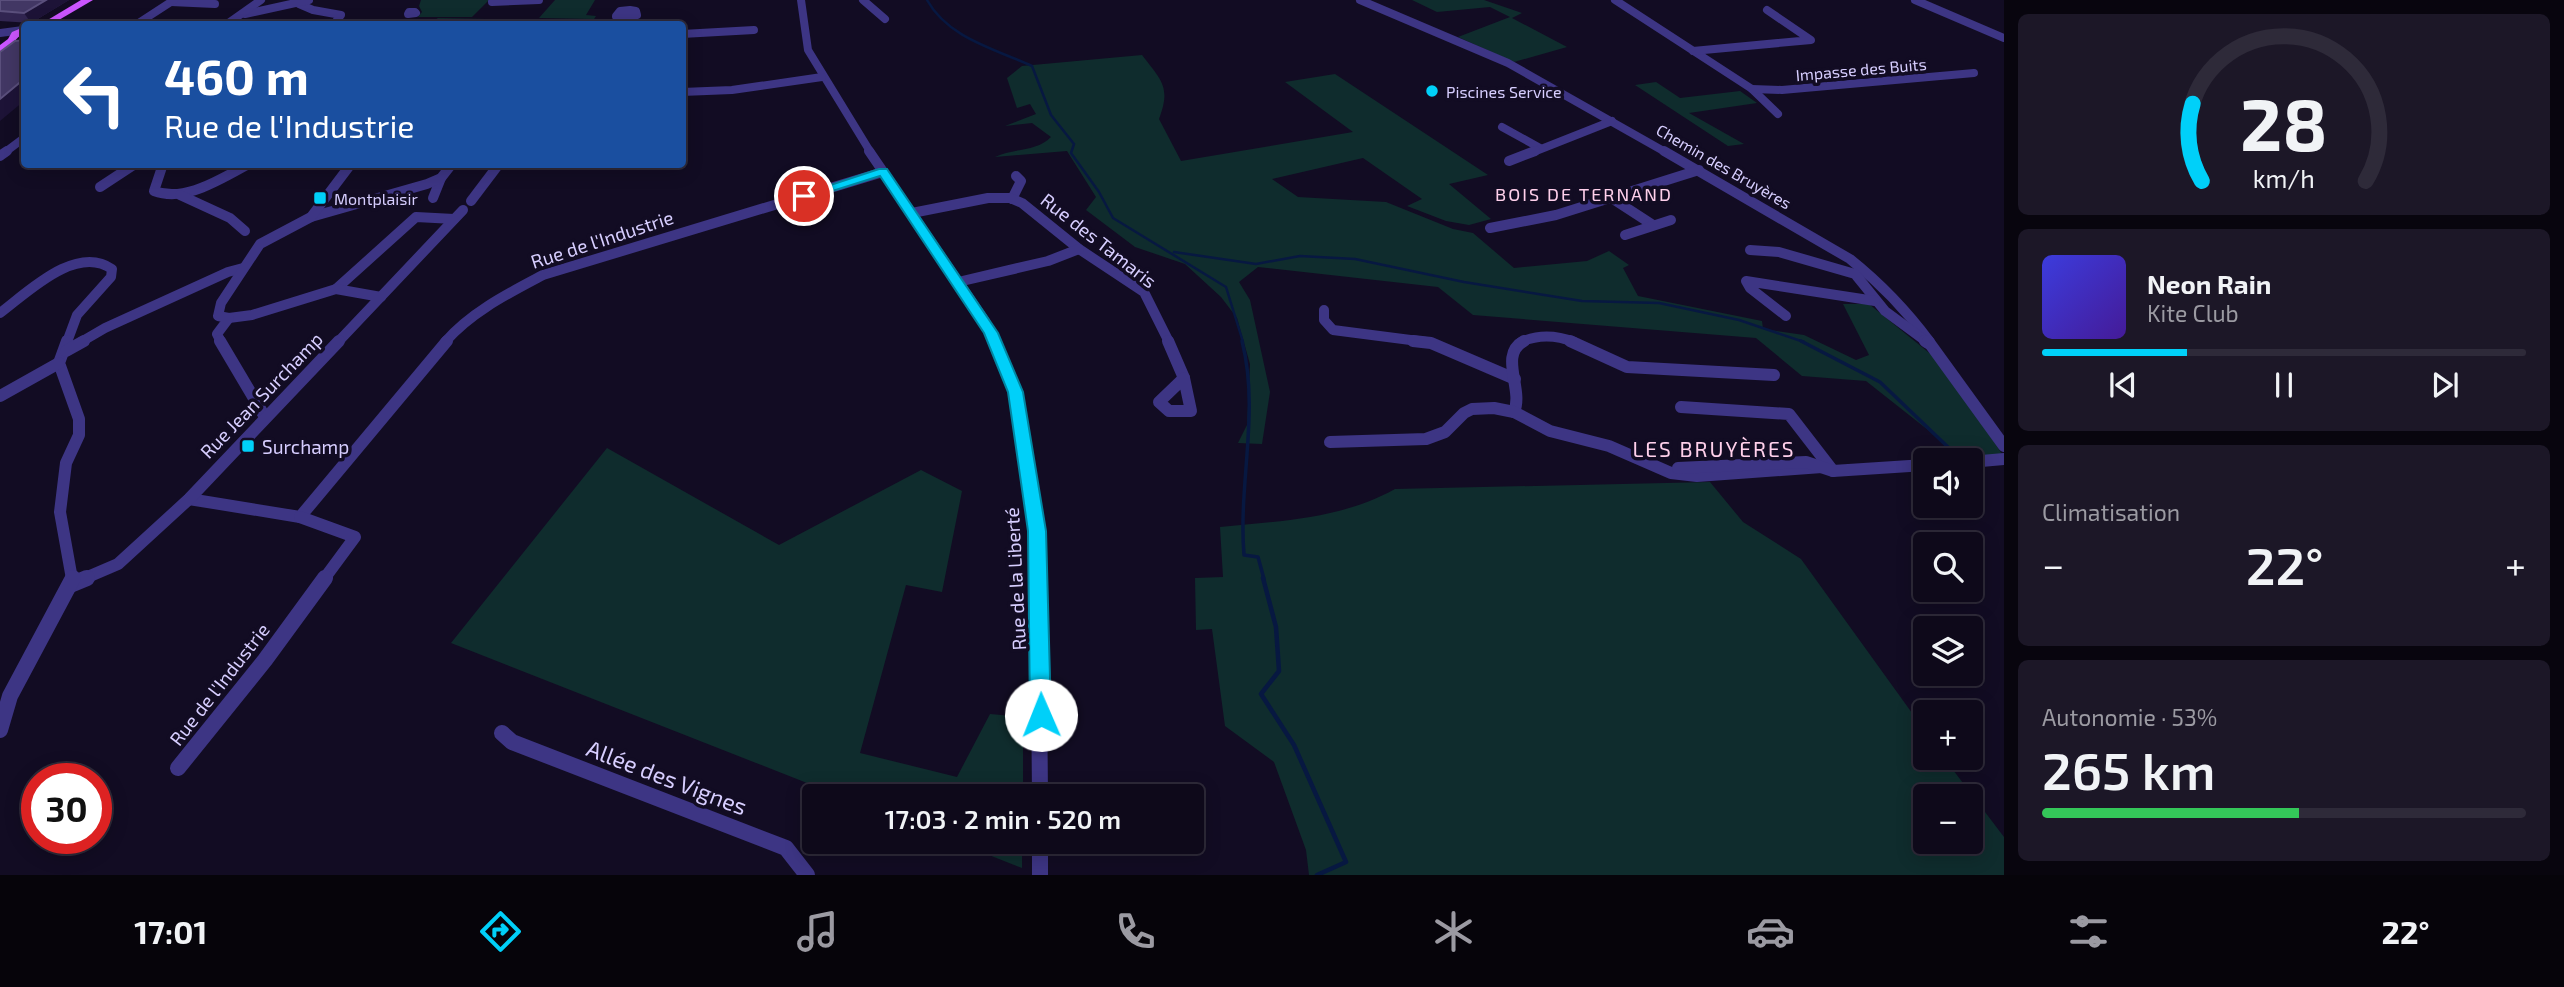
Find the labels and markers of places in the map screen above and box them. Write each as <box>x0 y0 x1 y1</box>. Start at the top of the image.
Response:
place label: Piscines Service <box>1446 82 1562 101</box>
marker: Piscines Service <box>1424 83 1440 99</box>
pin <box>774 166 834 226</box>
place label: Montplaisir <box>334 189 418 208</box>
marker: Montplaisir <box>312 190 328 206</box>
place label: Surchamp <box>262 435 349 457</box>
marker: Surchamp <box>240 438 256 454</box>

